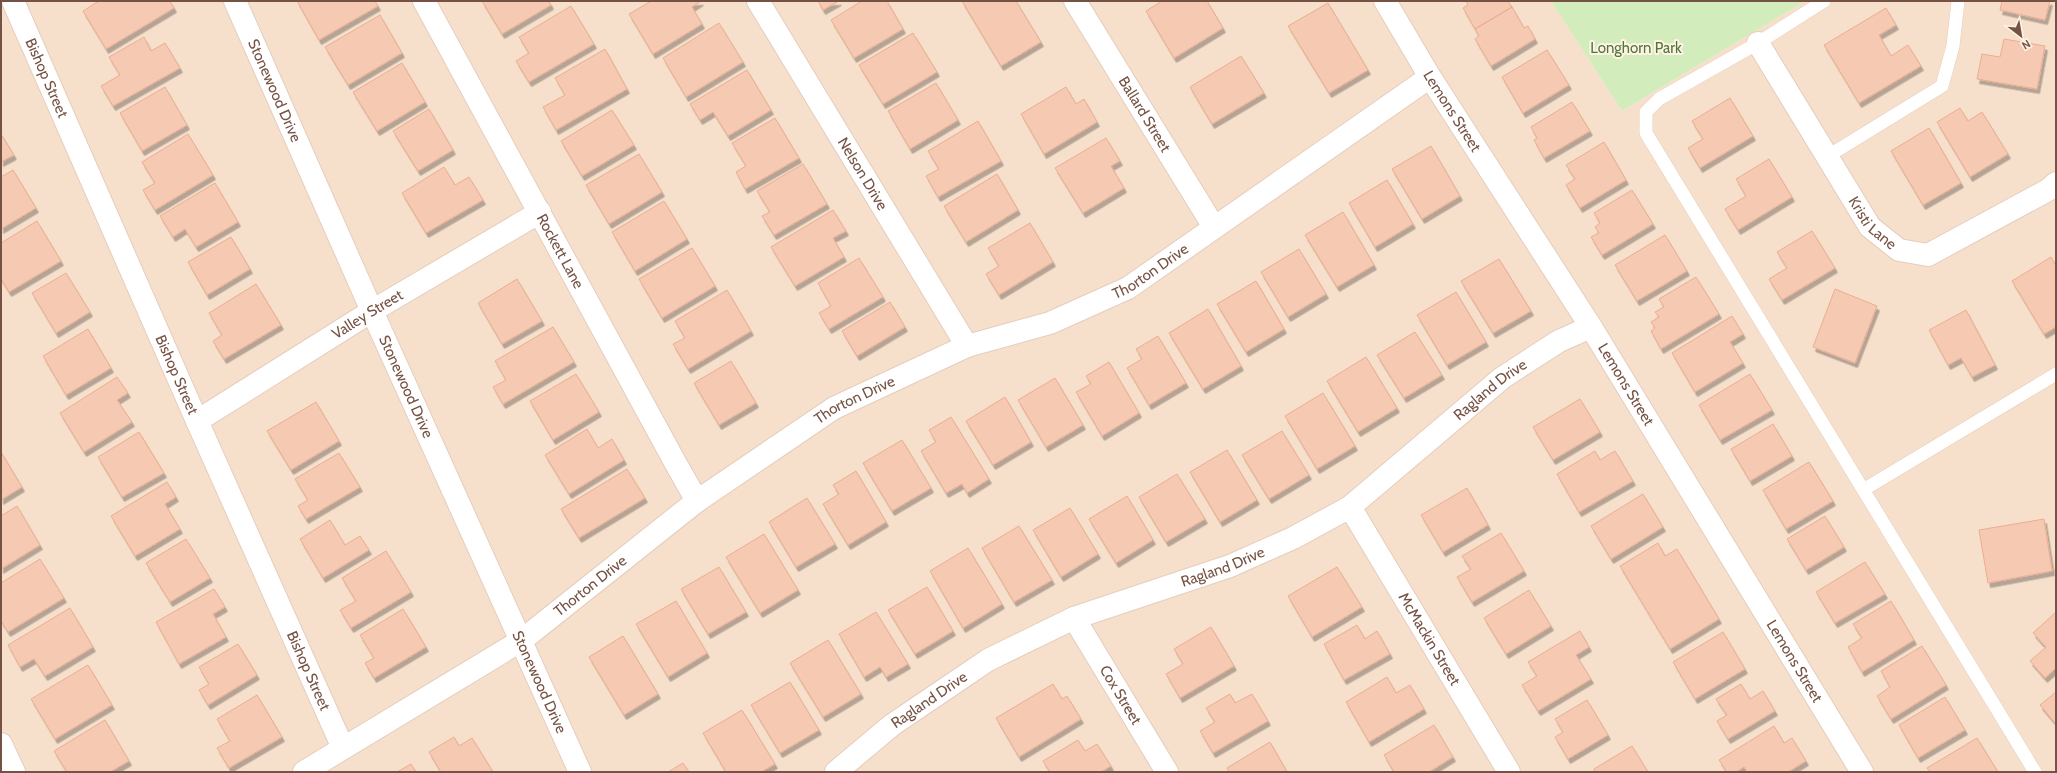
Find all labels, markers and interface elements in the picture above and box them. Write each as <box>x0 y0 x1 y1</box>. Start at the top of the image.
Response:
north arrow <box>2001 16 2041 56</box>
street label: Bishop Street <box>21 35 72 120</box>
street label: Stonewood Drive <box>244 36 305 145</box>
text: N <box>2019 37 2033 53</box>
park label: Longhorn Park <box>1590 39 1682 57</box>
street label: Lemons Street <box>1419 67 1485 155</box>
street label: Ballard Street <box>1115 73 1175 155</box>
street label: Nelson Drive <box>834 134 892 214</box>
street label: Kristi Lane <box>1845 193 1900 254</box>
street label: Rockett Lane <box>533 211 588 292</box>
street label: Thorton Drive <box>1110 239 1192 303</box>
street label: Valley Street <box>329 286 406 343</box>
street label: Bishop Street <box>151 332 202 417</box>
street label: Stonewood Drive <box>375 333 437 441</box>
street label: Lemons Street <box>1594 340 1658 429</box>
street label: Ragland Drive <box>1450 355 1530 424</box>
street label: Thorton Drive <box>811 372 898 428</box>
street label: Ragland Drive <box>1178 543 1268 591</box>
street label: Thorton Drive <box>550 551 630 620</box>
street label: McMackin Street <box>1394 589 1464 689</box>
street label: Lemons Street <box>1763 617 1826 706</box>
street label: Bishop Street <box>283 628 334 713</box>
street label: Stonewood Drive <box>508 628 570 736</box>
street label: Cox Street <box>1096 662 1145 728</box>
street label: Ragland Drive <box>888 667 971 732</box>

